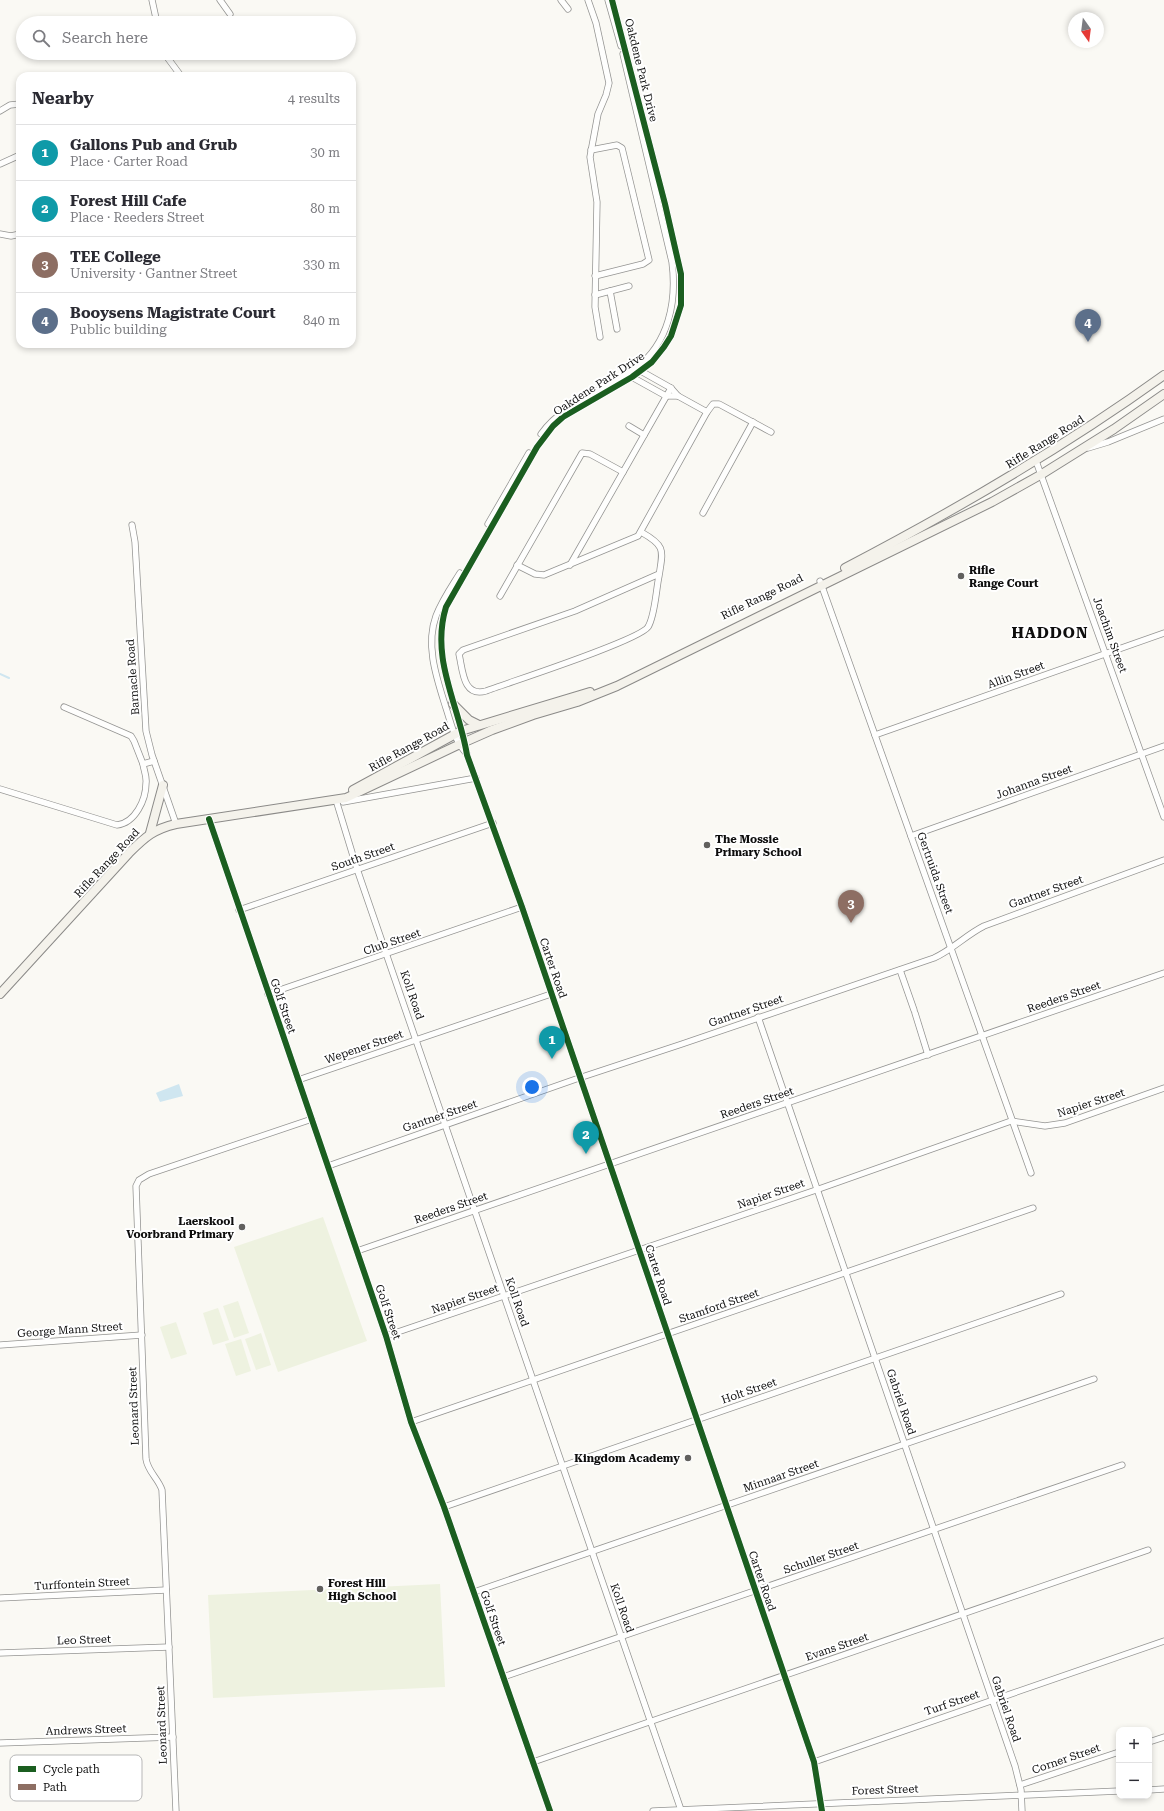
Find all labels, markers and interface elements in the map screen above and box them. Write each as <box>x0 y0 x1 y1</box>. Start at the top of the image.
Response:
north arrow <box>1068 12 1104 48</box>
search box <box>16 16 356 60</box>
street label: Oakdene Park Drive <box>622 17 660 123</box>
icon: search <box>30 27 52 49</box>
text: Search here <box>62 29 148 47</box>
text: Nearby <box>32 88 94 108</box>
text: 4 results <box>288 91 340 106</box>
text: Gallons Pub and Grub <box>70 136 237 154</box>
text: 1 <box>41 145 49 160</box>
text: 30 m <box>310 145 340 160</box>
text: Place · Carter Road <box>70 154 188 169</box>
text: Forest Hill Cafe <box>70 192 187 210</box>
text: 2 <box>41 201 49 216</box>
text: 80 m <box>310 201 340 216</box>
text: Place · Reeders Street <box>70 210 204 225</box>
text: TEE College <box>70 248 161 266</box>
text: 3 <box>41 257 49 272</box>
text: 330 m <box>303 257 340 272</box>
text: University · Gantner Street <box>70 266 237 281</box>
text: Booysens Magistrate Court <box>70 304 276 322</box>
pin: 4 <box>1075 309 1101 342</box>
text: 4 <box>41 313 49 328</box>
text: 840 m <box>303 313 340 328</box>
text: Public building <box>70 322 167 337</box>
street label: Oakdene Park Drive <box>551 350 647 418</box>
street label: Rifle Range Road <box>1003 413 1087 471</box>
place label: Rifle Range Court <box>969 564 1039 590</box>
street label: Rifle Range Road <box>719 571 805 623</box>
marker: Rifle Range Court <box>956 571 966 581</box>
street label: Joachim Street <box>1090 595 1130 675</box>
district label: HADDON <box>1012 624 1088 642</box>
street label: Barnacle Road <box>124 639 142 715</box>
street label: Allin Street <box>986 659 1046 691</box>
street label: Rifle Range Road <box>367 720 451 774</box>
street label: Johanna Street <box>994 762 1074 802</box>
street label: Rifle Range Road <box>72 826 142 900</box>
street label: Gertruida Street <box>914 830 956 916</box>
place label: The Mossie Primary School <box>715 833 802 859</box>
street label: South Street <box>330 840 396 874</box>
marker: The Mossie Primary School <box>702 840 712 850</box>
street label: Gantner Street <box>1007 873 1085 911</box>
pin: 3 <box>838 890 864 923</box>
street label: Club Street <box>362 926 422 958</box>
street label: Carter Road <box>537 936 569 1000</box>
street label: Koll Road <box>398 969 426 1021</box>
street label: Golf Street <box>267 977 299 1035</box>
street label: Reeders Street <box>1026 978 1102 1016</box>
street label: Gantner Street <box>707 992 785 1030</box>
pin: 1 <box>539 1026 565 1059</box>
street label: Wepener Street <box>323 1028 405 1066</box>
your location <box>522 1077 542 1097</box>
street label: Reeders Street <box>719 1084 795 1122</box>
street label: Napier Street <box>1056 1086 1126 1120</box>
street label: Gantner Street <box>401 1097 479 1135</box>
pin: 2 <box>573 1121 599 1154</box>
street label: Napier Street <box>736 1176 806 1212</box>
street label: Reeders Street <box>413 1189 489 1227</box>
place label: Laerskool Voorbrand Primary <box>126 1215 234 1241</box>
marker: Laerskool Voorbrand Primary <box>237 1222 247 1232</box>
street label: Carter Road <box>642 1243 674 1307</box>
street label: Koll Road <box>503 1276 531 1328</box>
street label: Napier Street <box>430 1281 500 1317</box>
street label: Golf Street <box>372 1283 404 1341</box>
street label: Stamford Street <box>677 1286 761 1326</box>
street label: George Mann Street <box>17 1320 123 1340</box>
street label: Leonard Street <box>126 1367 142 1445</box>
street label: Gabriel Road <box>884 1367 918 1437</box>
street label: Holt Street <box>720 1375 778 1407</box>
place label: Kingdom Academy <box>574 1452 680 1465</box>
marker: Kingdom Academy <box>683 1453 693 1463</box>
street label: Minnaar Street <box>742 1457 820 1495</box>
street label: Schuller Street <box>782 1539 860 1577</box>
street label: Carter Road <box>746 1549 778 1613</box>
street label: Turffontein Street <box>34 1575 130 1593</box>
place label: Forest Hill High School <box>328 1577 397 1603</box>
street label: Koll Road <box>608 1582 636 1634</box>
marker: Forest Hill High School <box>315 1584 325 1594</box>
street label: Golf Street <box>477 1589 509 1647</box>
street label: Evans Street <box>804 1630 870 1664</box>
street label: Leo Street <box>57 1633 111 1647</box>
street label: Gabriel Road <box>989 1674 1023 1744</box>
street label: Leonard Street <box>154 1686 170 1764</box>
street label: Turf Street <box>923 1688 981 1718</box>
street label: Andrews Street <box>45 1722 127 1738</box>
map controls <box>1116 1727 1152 1799</box>
button: + <box>1116 1727 1152 1763</box>
street label: Corner Street <box>1030 1741 1102 1777</box>
legend <box>10 1755 142 1801</box>
text: Cycle path <box>43 1763 100 1776</box>
button: − <box>1116 1763 1152 1799</box>
text: Path <box>43 1781 67 1794</box>
street label: Forest Street <box>851 1782 919 1798</box>

